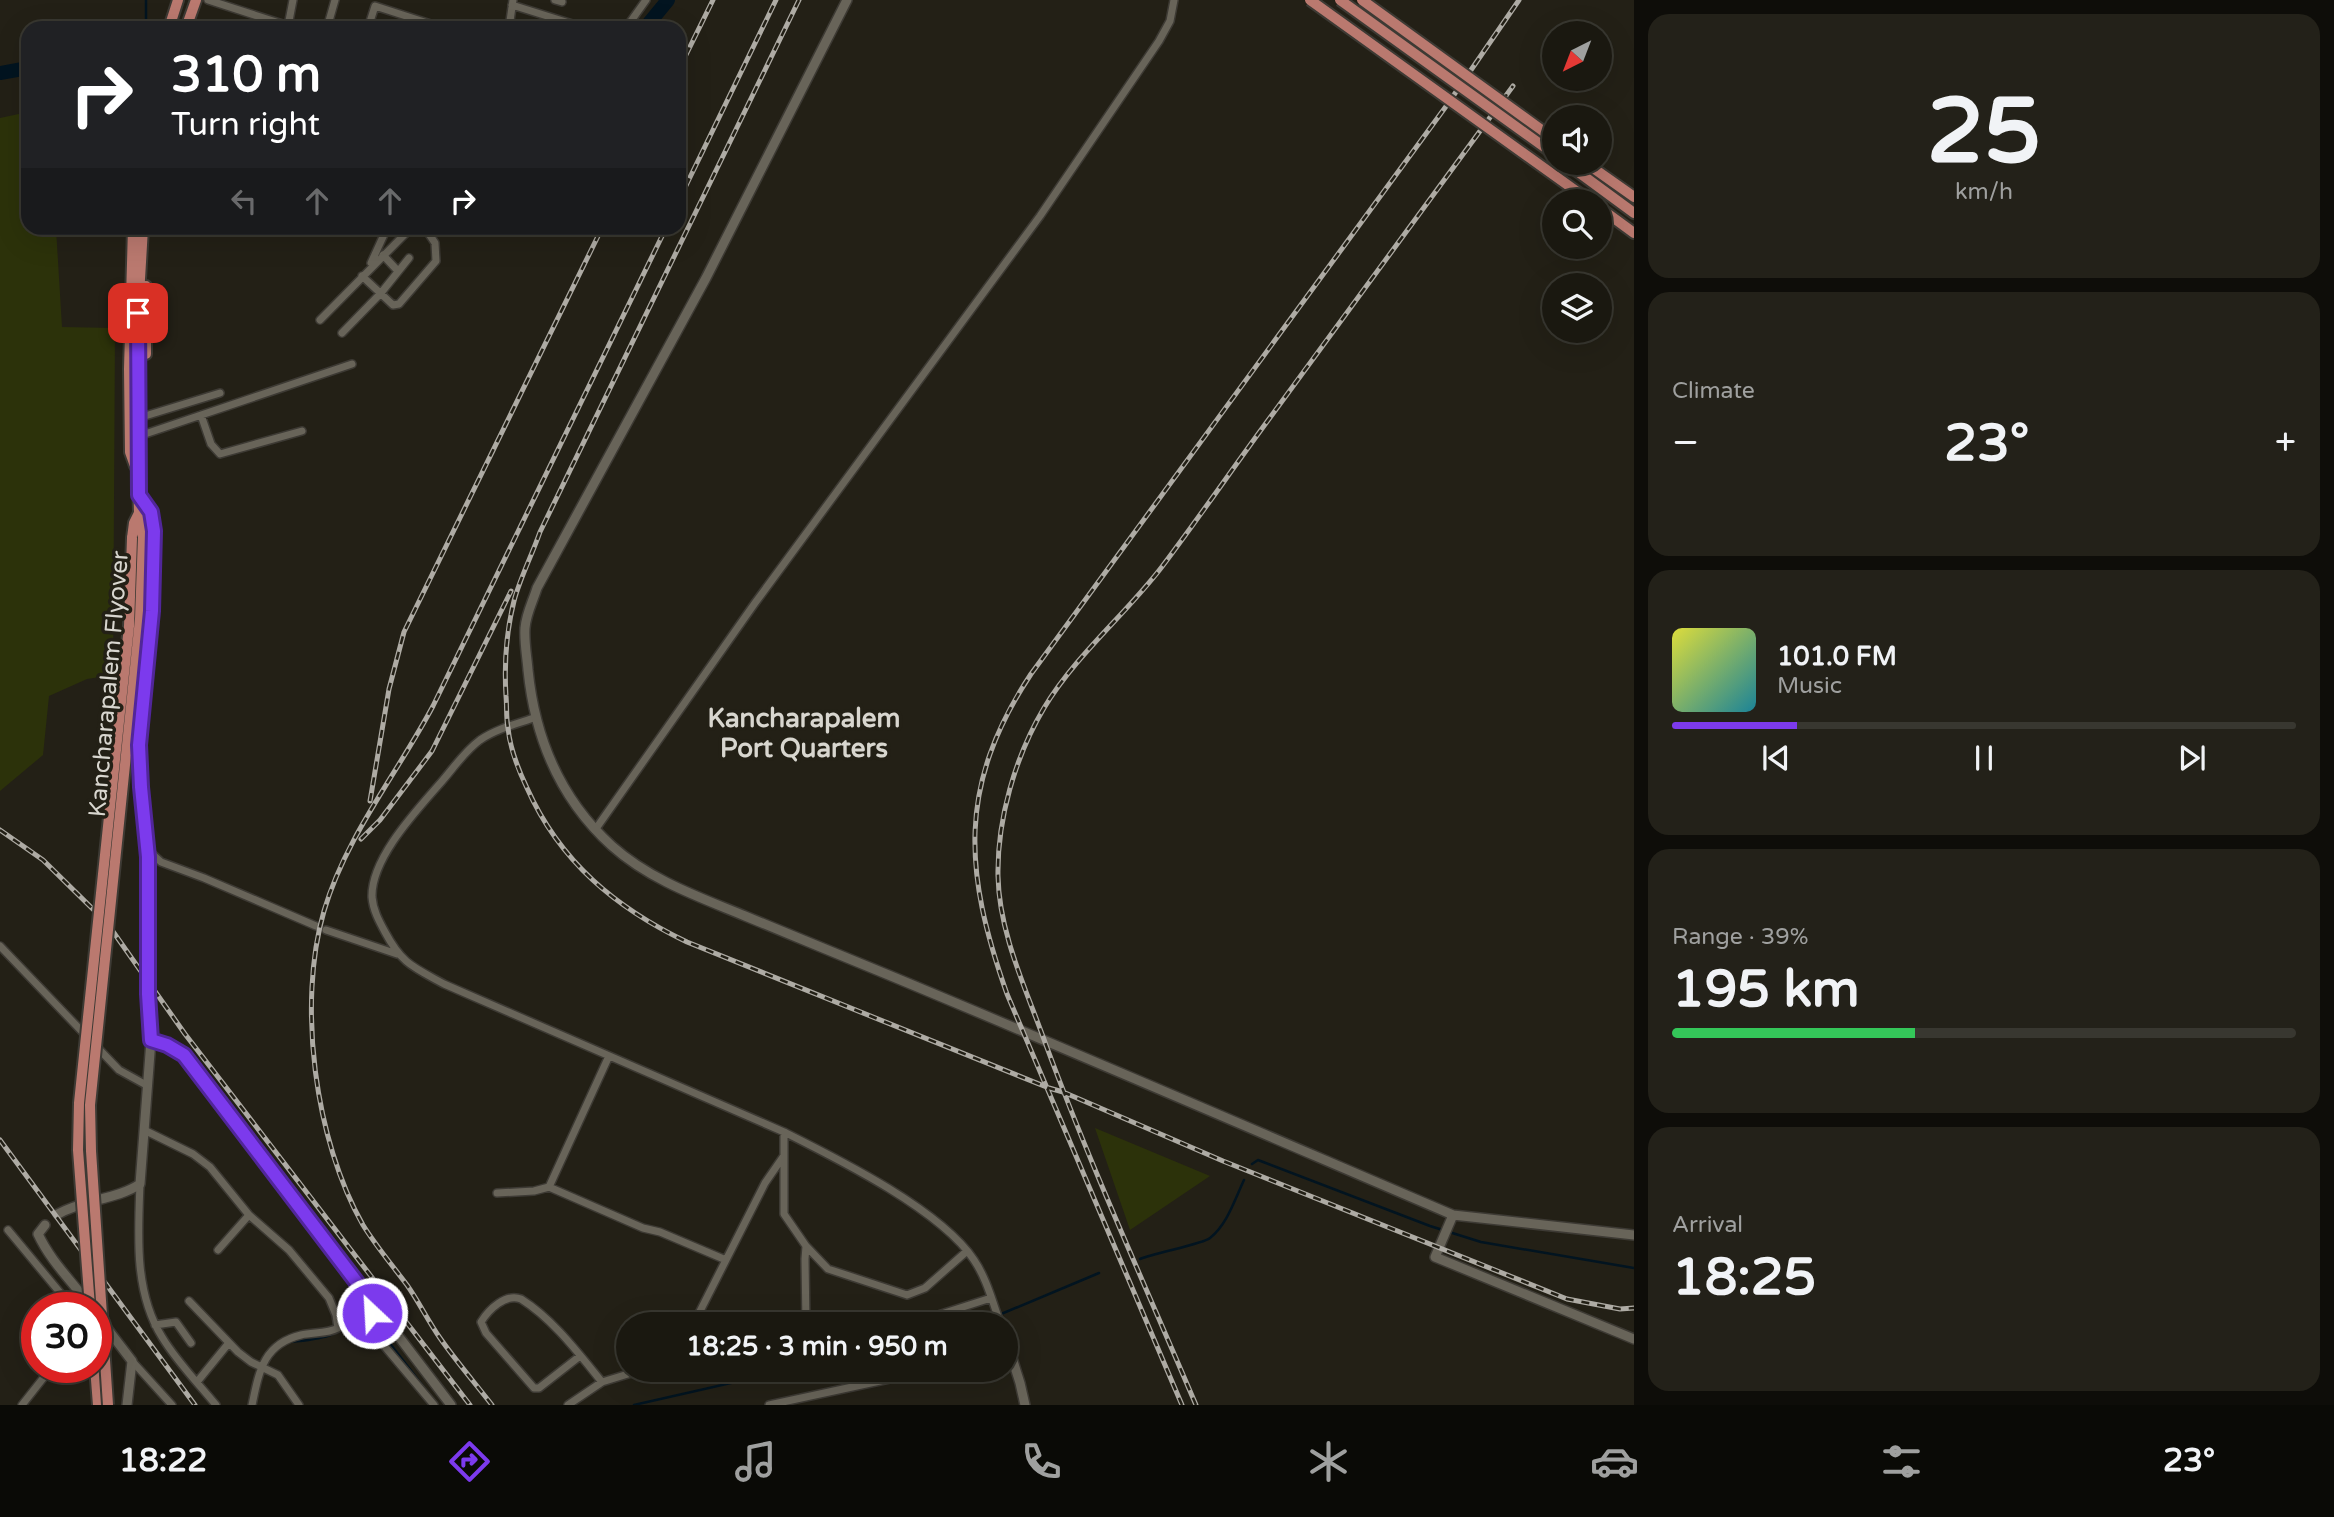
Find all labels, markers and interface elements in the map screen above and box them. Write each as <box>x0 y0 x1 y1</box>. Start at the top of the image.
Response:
north arrow <box>1542 21 1612 91</box>
map controls <box>1542 21 1612 343</box>
text: 310 m <box>171 46 321 105</box>
icon: right <box>56 49 147 140</box>
text: 25 <box>1927 77 2041 187</box>
button: sound <box>1542 105 1612 175</box>
text: Turn right <box>171 106 320 144</box>
text: km/h <box>1955 178 2013 206</box>
icon: left <box>225 182 263 220</box>
icon: ahead <box>298 182 336 220</box>
icon: ahead <box>371 182 409 220</box>
icon: right <box>444 182 482 220</box>
button: search <box>1542 189 1612 259</box>
button: layers <box>1542 273 1612 343</box>
pin <box>108 283 168 343</box>
icon: arrive <box>119 294 157 332</box>
text: Climate <box>1672 377 1755 405</box>
text: 23° <box>1944 412 2029 475</box>
text: − <box>1672 420 1699 466</box>
text: + <box>2275 420 2296 466</box>
street label: Kancharapalem Flyover <box>83 549 135 818</box>
text: 101.0 FM <box>1777 641 1897 672</box>
text: Music <box>1777 672 1842 700</box>
district label: Kancharapalem Port Quarters <box>708 703 900 764</box>
icon: previous <box>1757 739 1795 777</box>
icon: pause <box>1965 739 2003 777</box>
icon: next <box>2173 739 2211 777</box>
text: Range · 39% <box>1672 923 1808 951</box>
text: 195 km <box>1672 958 1860 1021</box>
text: Arrival <box>1672 1211 1743 1239</box>
text: 18:25 <box>1672 1246 1816 1309</box>
position arrow <box>335 1276 409 1350</box>
speed limit sign: 30 <box>21 1292 112 1383</box>
text: 18:25 · 3 min · 950 m <box>686 1331 948 1362</box>
icon: directions <box>445 1437 494 1486</box>
icon: music <box>731 1437 780 1486</box>
icon: phone <box>1017 1437 1066 1486</box>
icon: climate <box>1304 1437 1353 1486</box>
icon: car <box>1590 1437 1639 1486</box>
icon: filters <box>1877 1437 1926 1486</box>
text: 18:22 <box>119 1442 207 1480</box>
text: 23° <box>2163 1442 2215 1480</box>

